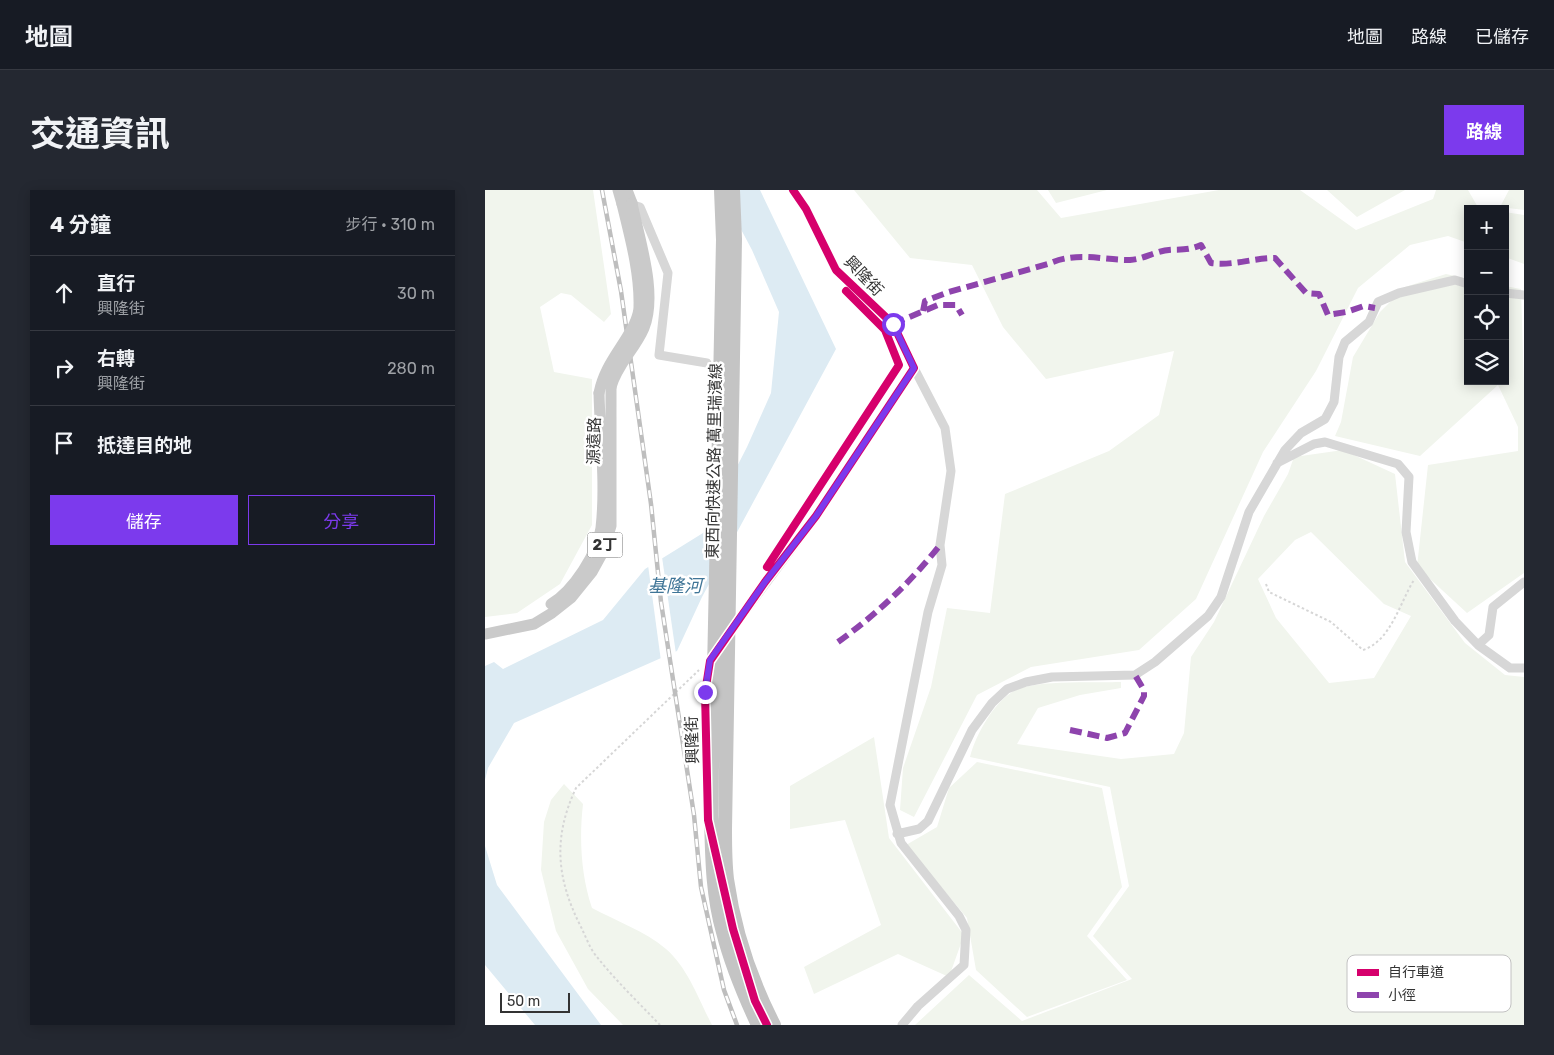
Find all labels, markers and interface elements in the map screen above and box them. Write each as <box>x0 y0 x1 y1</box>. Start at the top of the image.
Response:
text: 地圖 <box>25 23 73 51</box>
text: 地圖 <box>1347 26 1383 48</box>
text: 路線 <box>1411 26 1447 48</box>
text: 已儲存 <box>1475 26 1529 48</box>
button: 路線 <box>1444 105 1524 155</box>
text: 交通資訊 <box>30 113 170 155</box>
map controls <box>1464 205 1509 385</box>
button: + <box>1464 205 1509 250</box>
text: 4 分鐘 <box>50 212 111 237</box>
text: 步行 · 310 m <box>345 215 435 234</box>
button: − <box>1464 250 1509 295</box>
street label: 興隆街 <box>840 252 888 300</box>
text: 直行 <box>97 272 135 295</box>
icon: ahead <box>50 279 78 307</box>
text: 30 m <box>397 284 435 303</box>
button: locate <box>1464 295 1509 340</box>
text: 興隆街 <box>97 299 145 318</box>
route start <box>882 313 905 336</box>
button: layers <box>1464 340 1509 385</box>
text: 右轉 <box>97 347 135 370</box>
icon: right <box>50 354 78 382</box>
text: 280 m <box>387 359 435 378</box>
street label: 東西向快速公路 萬里瑞濱線 <box>703 363 725 559</box>
text: 興隆街 <box>97 374 145 393</box>
street label: 源遠路 <box>584 417 604 465</box>
icon: arrive <box>50 429 78 457</box>
text: 抵達目的地 <box>97 434 192 457</box>
button: 儲存 <box>50 495 238 545</box>
button: 分享 <box>248 495 435 545</box>
road number: 2丁 <box>587 532 623 558</box>
water label: 基隆河 <box>648 575 705 597</box>
route end <box>694 681 717 704</box>
street label: 興隆街 <box>682 716 702 764</box>
legend <box>1347 955 1511 1012</box>
text: 自行車道 <box>1388 964 1444 981</box>
text: 小徑 <box>1388 987 1416 1004</box>
scale bar <box>500 990 570 1013</box>
text: 50 m <box>507 993 540 1010</box>

